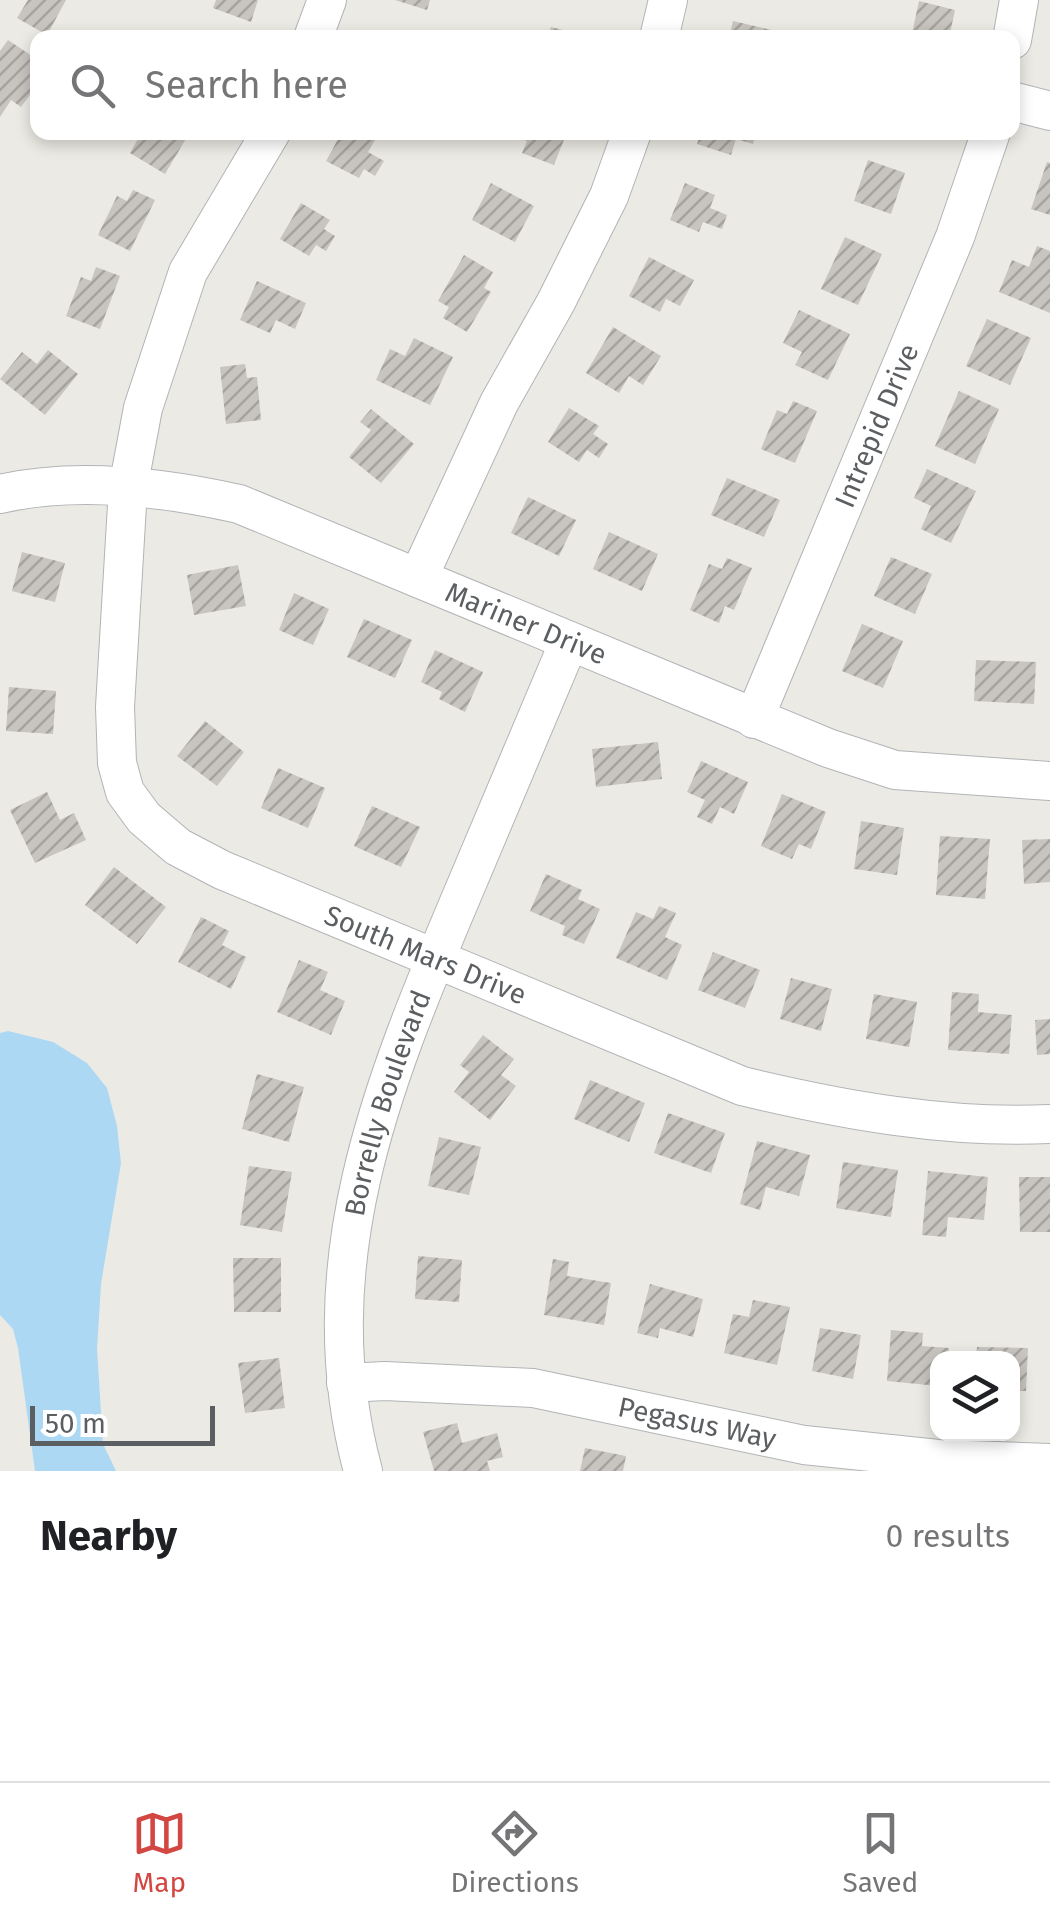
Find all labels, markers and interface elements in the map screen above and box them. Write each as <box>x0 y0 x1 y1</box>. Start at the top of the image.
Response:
search box <box>30 30 1020 140</box>
icon: search <box>65 58 120 113</box>
text: Search here <box>145 62 348 108</box>
street label: Intrepid Drive <box>828 339 926 513</box>
street label: Mariner Drive <box>440 575 611 671</box>
street label: South Mars Drive <box>320 898 531 1012</box>
street label: Borrelly Boulevard <box>338 986 438 1219</box>
map controls <box>930 1351 1020 1441</box>
button: layers <box>930 1351 1020 1441</box>
street label: Pegasus Way <box>615 1390 779 1456</box>
scale bar <box>30 1401 215 1446</box>
text: 50 m <box>45 1407 106 1440</box>
text: Nearby <box>40 1511 177 1561</box>
text: 0 results <box>885 1517 1010 1555</box>
tab: Map <box>132 1806 187 1899</box>
tab: Directions <box>450 1806 579 1899</box>
tab: Saved <box>842 1806 918 1899</box>

